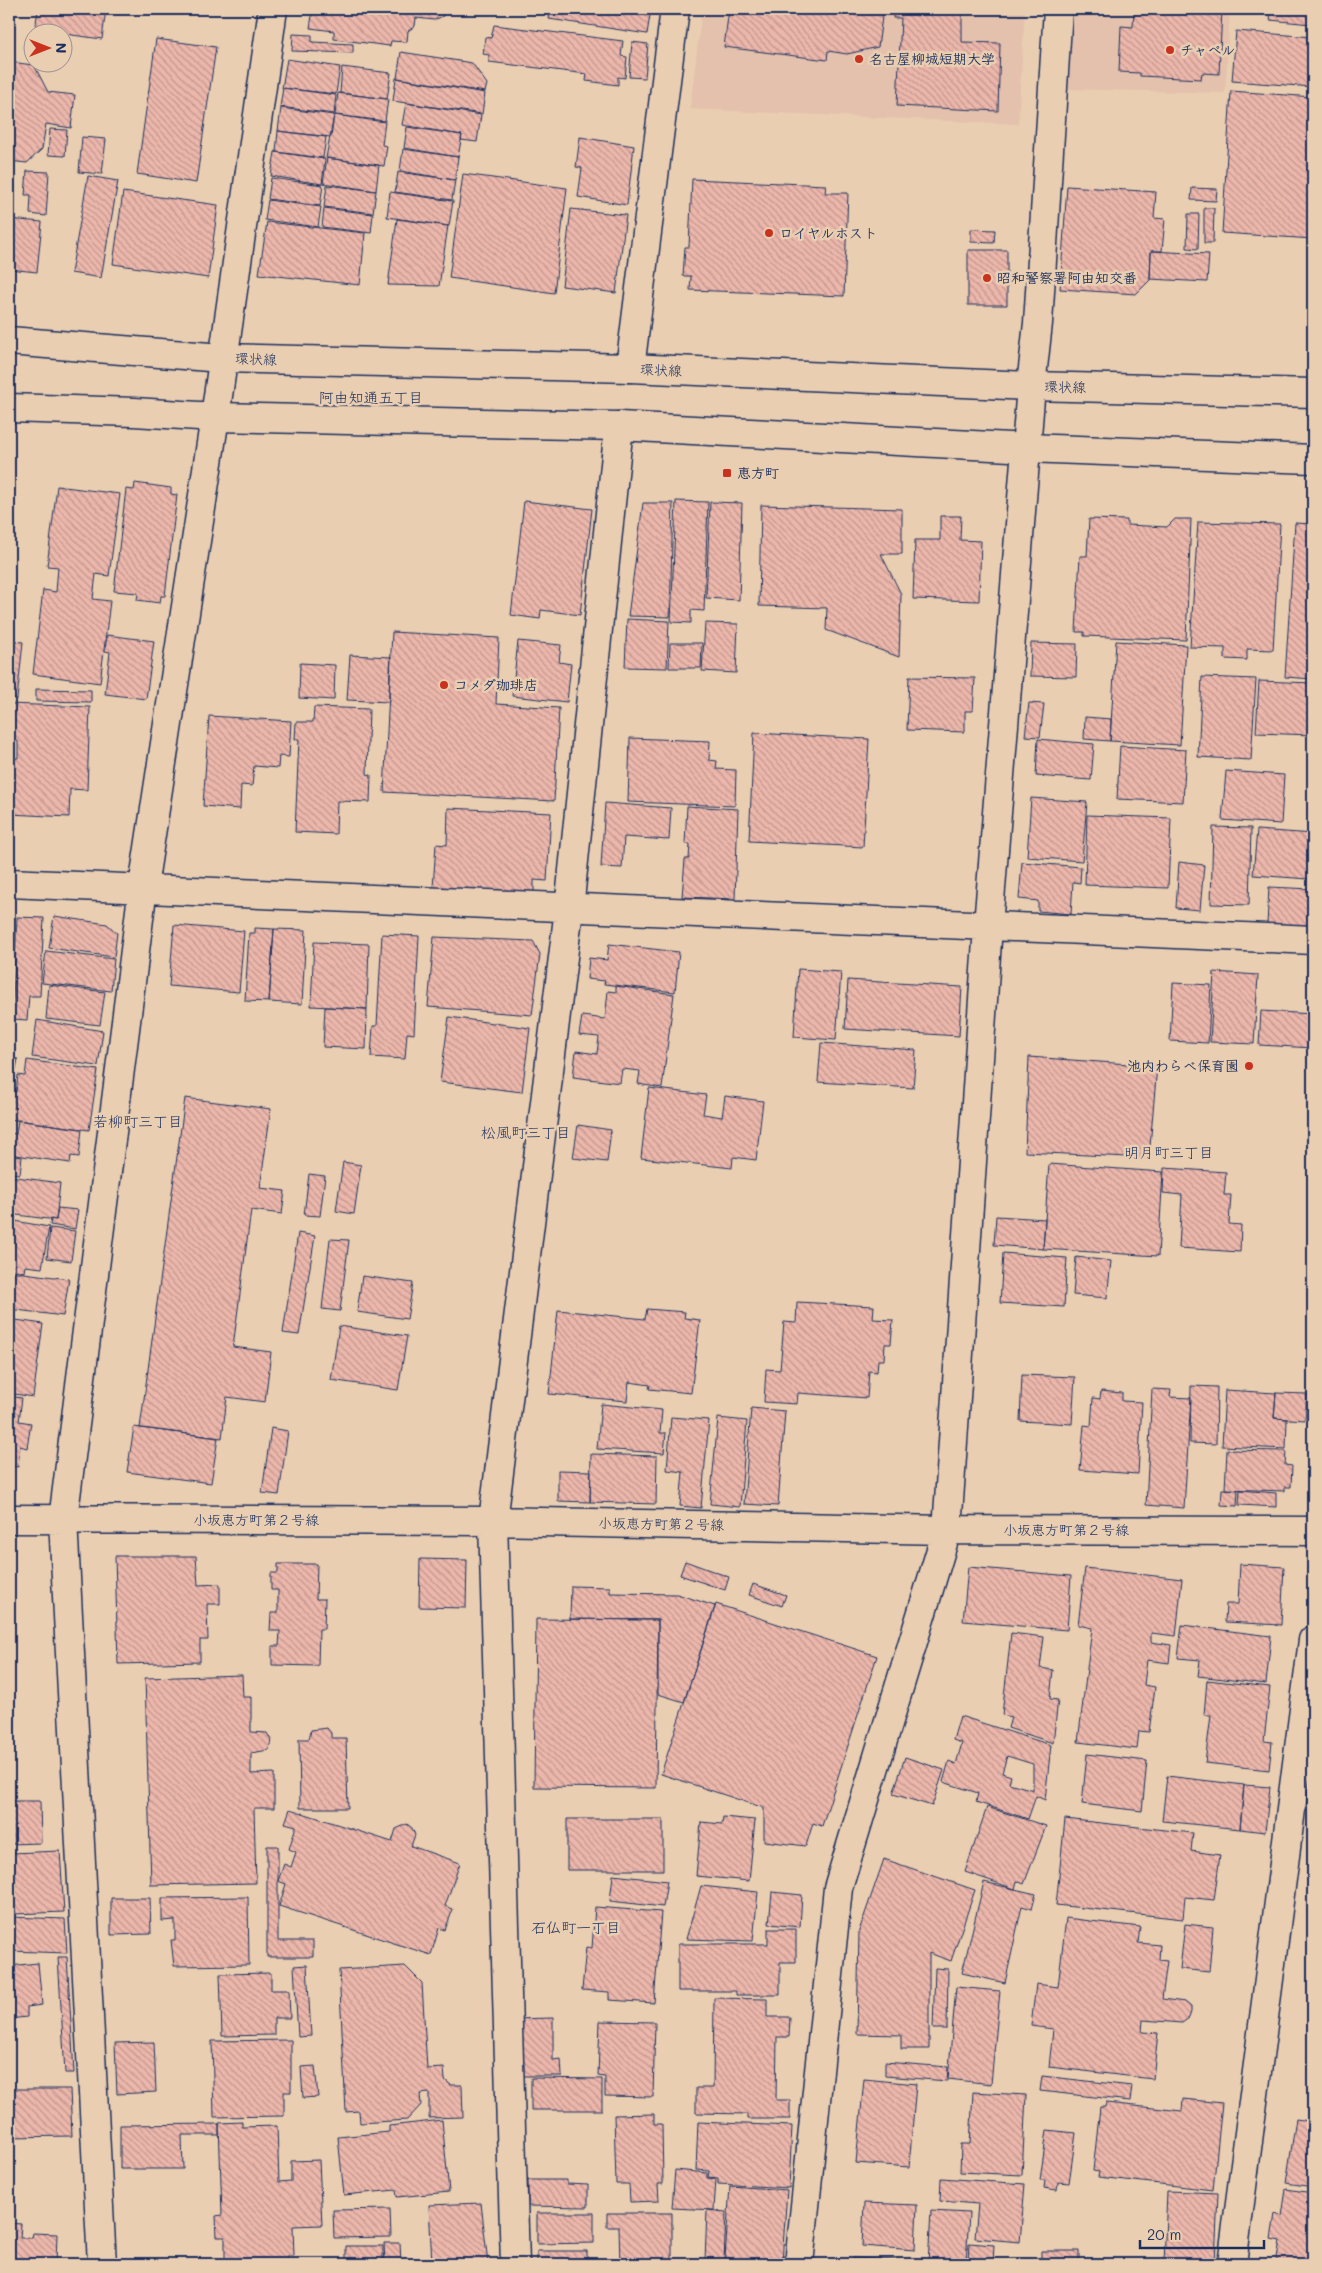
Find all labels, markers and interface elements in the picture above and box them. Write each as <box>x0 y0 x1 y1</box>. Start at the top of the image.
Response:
north arrow <box>22 22 72 72</box>
place label: チャペル <box>1180 40 1235 59</box>
text: N <box>52 43 71 53</box>
marker: チャペル <box>1164 44 1176 56</box>
place label: 名古屋柳城短期大学 <box>869 49 995 68</box>
marker: 名古屋柳城短期大学 <box>853 53 865 65</box>
place label: ロイヤルホスト <box>779 223 878 242</box>
marker: ロイヤルホスト <box>763 227 775 239</box>
place label: 昭和警察署阿由知交番 <box>997 268 1137 287</box>
marker: 昭和警察署阿由知交番 <box>981 272 993 284</box>
street label: 環状線 <box>235 348 277 369</box>
street label: 環状線 <box>640 359 682 380</box>
street label: 環状線 <box>1044 377 1086 396</box>
district label: 阿由知通五丁目 <box>318 387 424 407</box>
place label: 恵方町 <box>737 463 779 482</box>
marker: 恵方町 <box>721 467 733 479</box>
place label: コメダ珈琲店 <box>454 675 538 694</box>
marker: コメダ珈琲店 <box>438 679 450 691</box>
place label: 池内わらべ保育園 <box>1127 1056 1239 1075</box>
marker: 池内わらべ保育園 <box>1243 1060 1255 1072</box>
district label: 若柳町三丁目 <box>93 1111 183 1131</box>
district label: 松風町三丁目 <box>481 1122 571 1142</box>
district label: 明月町三丁目 <box>1124 1142 1214 1162</box>
street label: 小坂恵方町第２号線 <box>193 1510 319 1529</box>
street label: 小坂恵方町第２号線 <box>598 1513 724 1534</box>
street label: 小坂恵方町第２号線 <box>1003 1520 1129 1539</box>
district label: 石仏町一丁目 <box>531 1917 621 1937</box>
scale bar <box>1140 2218 1263 2250</box>
text: 20 m <box>1147 2224 1181 2244</box>

